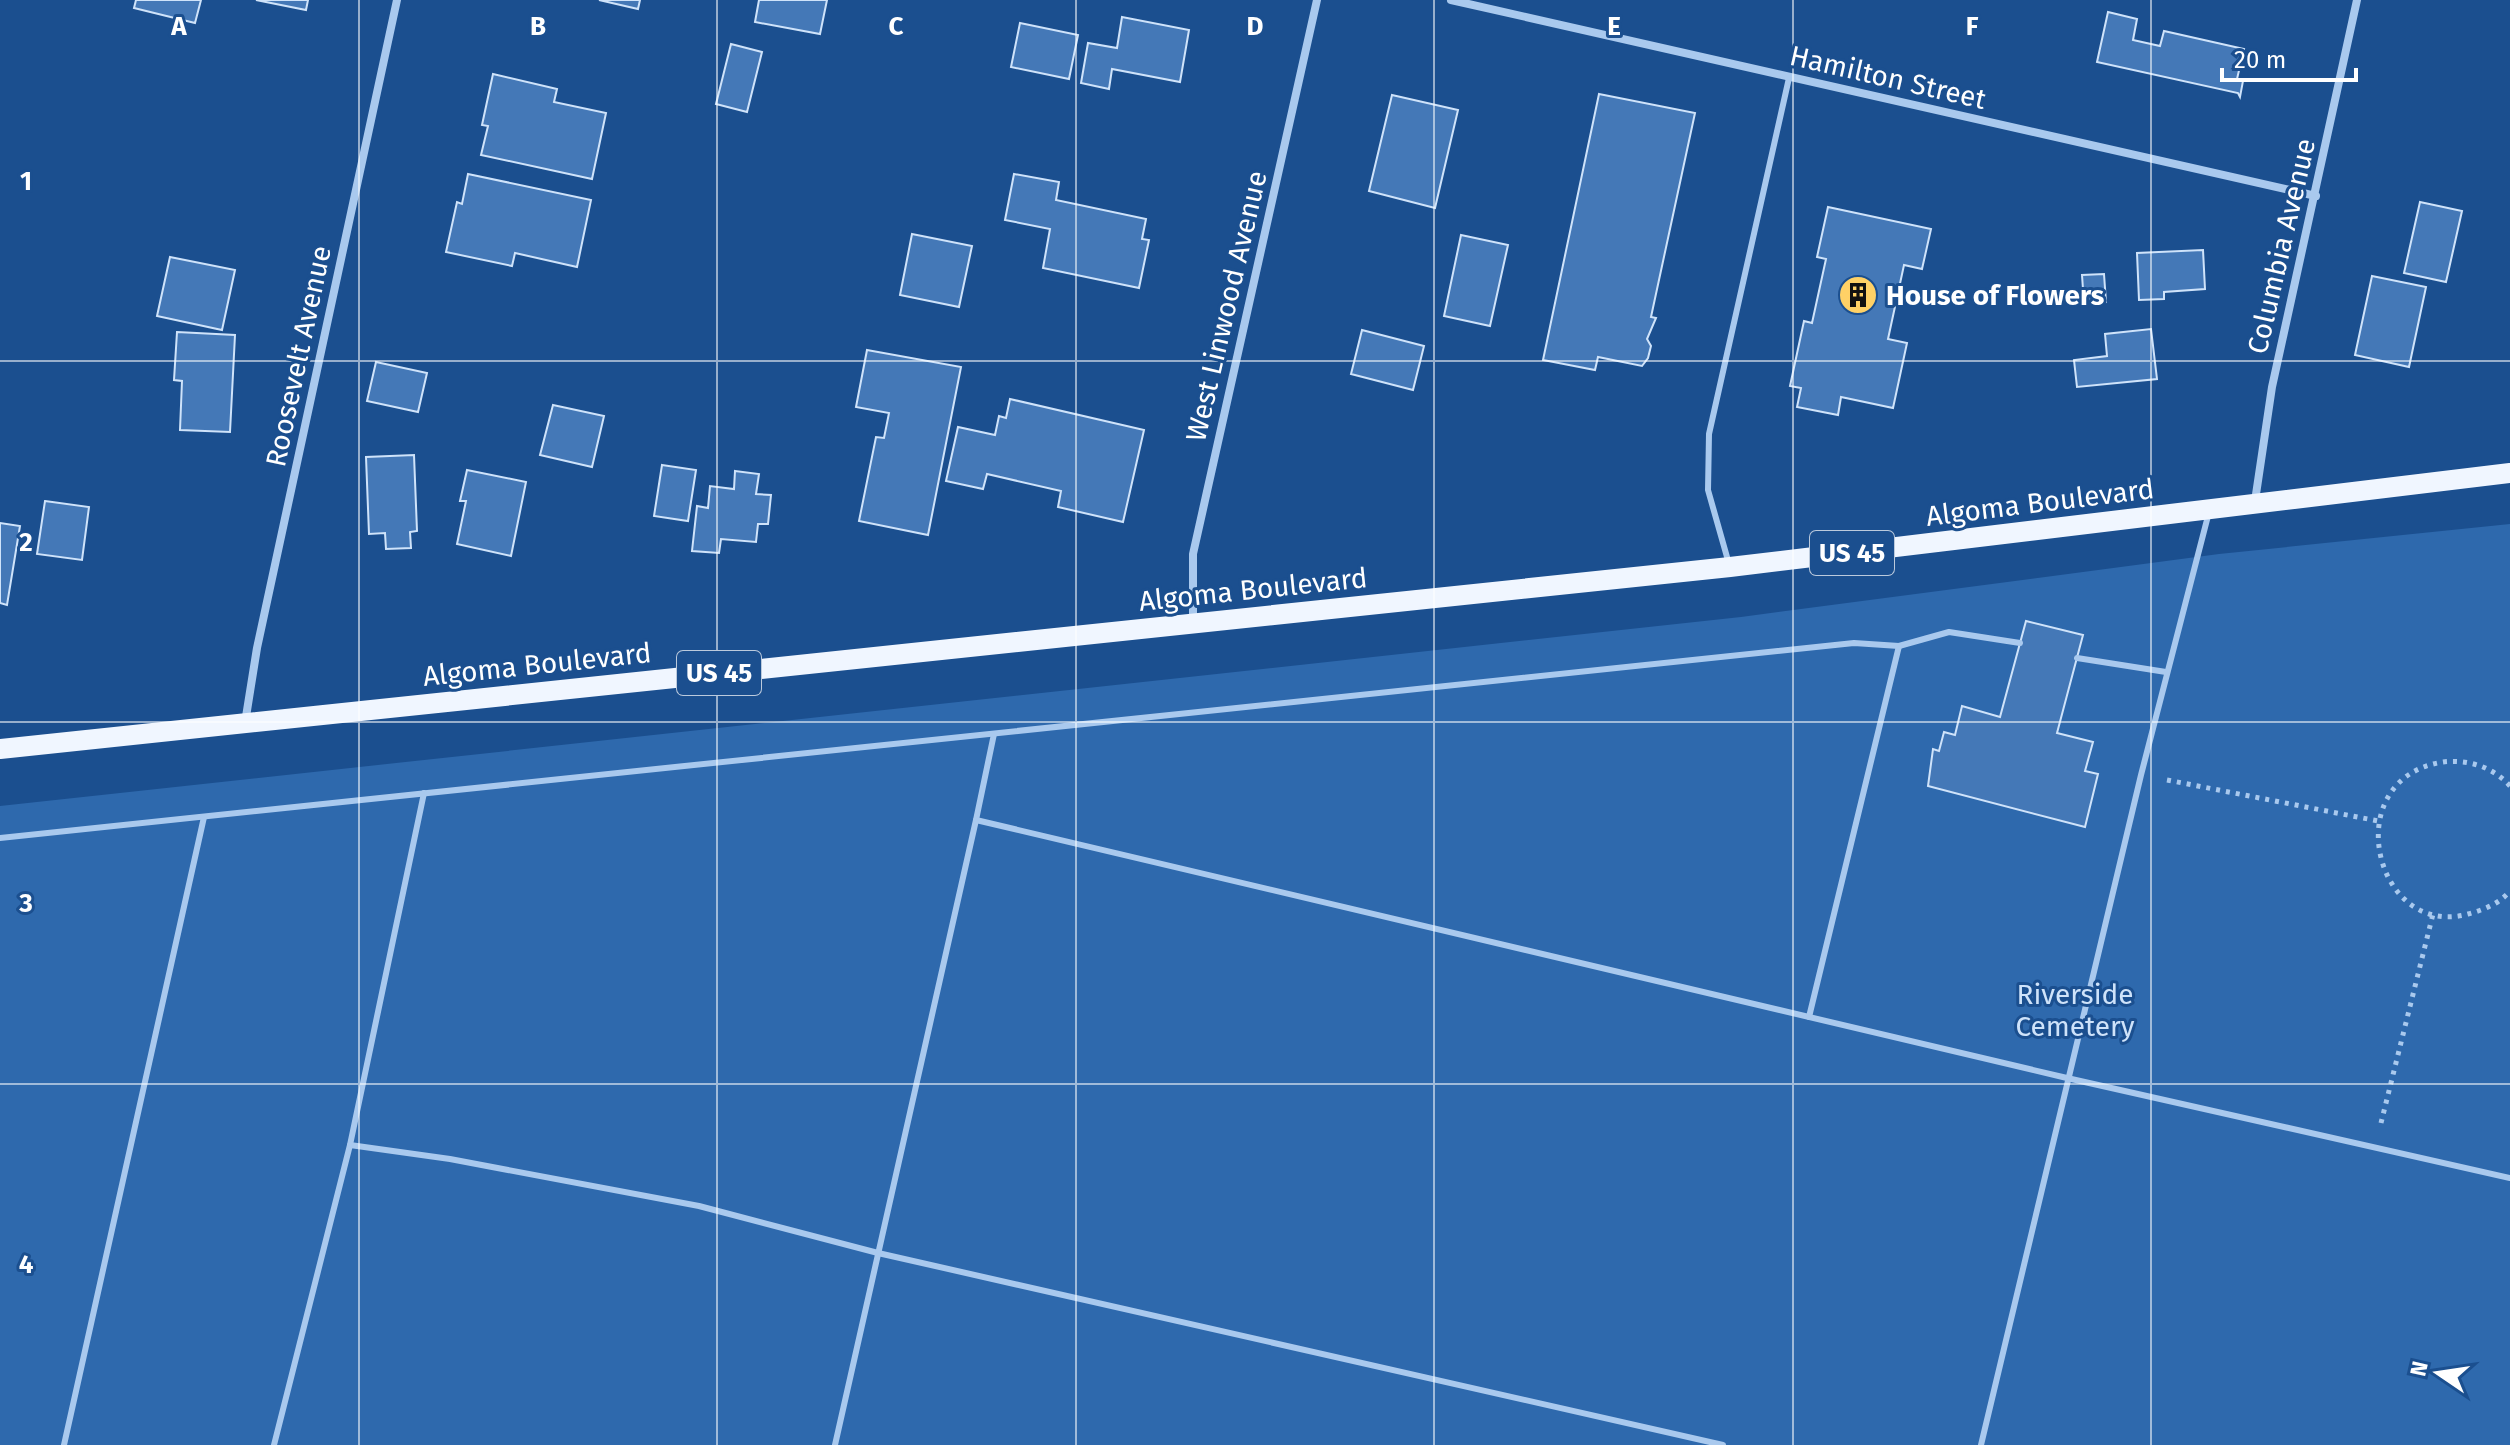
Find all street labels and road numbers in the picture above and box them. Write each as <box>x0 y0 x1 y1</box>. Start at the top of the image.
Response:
street label: Hamilton Street <box>1787 39 1990 116</box>
street label: Columbia Avenue <box>2241 135 2322 357</box>
street label: West Linwood Avenue <box>1179 168 1274 445</box>
street label: Roosevelt Avenue <box>259 243 338 470</box>
street label: Algoma Boulevard <box>1924 472 2156 533</box>
road number: US 45 <box>1810 531 1894 575</box>
street label: Algoma Boulevard <box>1137 561 1369 618</box>
street label: Algoma Boulevard <box>421 636 653 693</box>
road number: US 45 <box>677 651 761 695</box>

